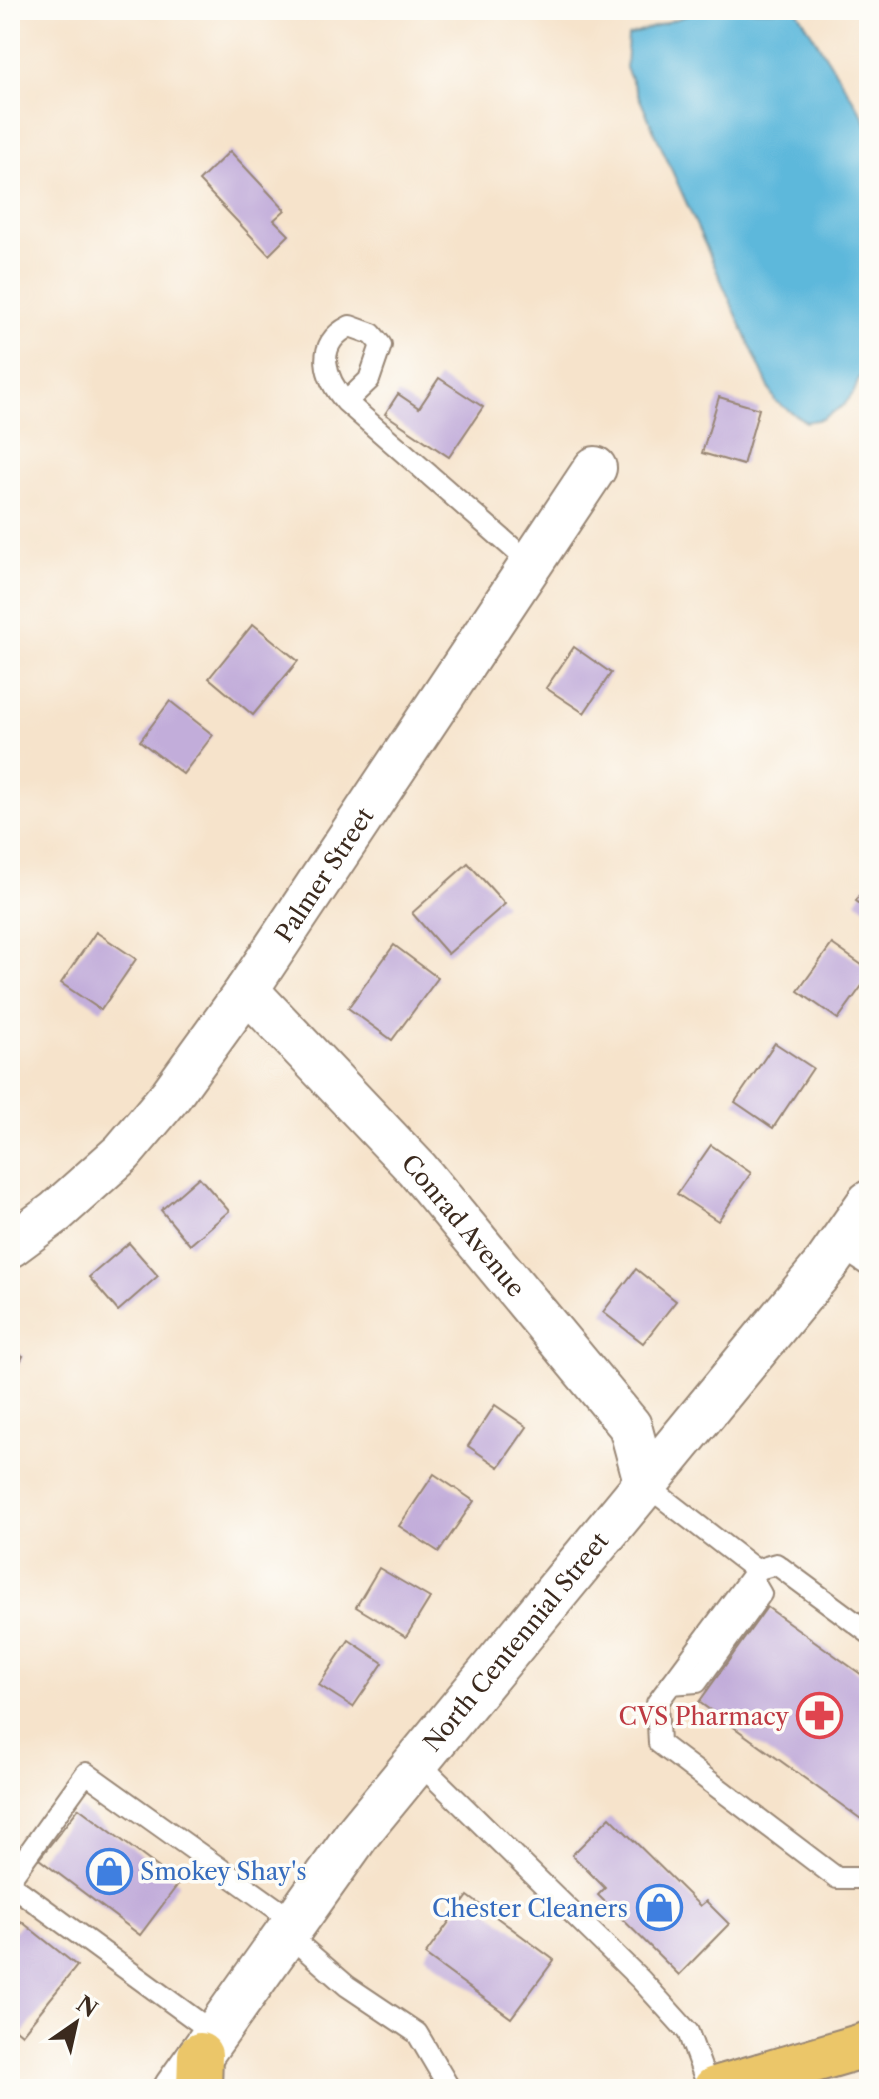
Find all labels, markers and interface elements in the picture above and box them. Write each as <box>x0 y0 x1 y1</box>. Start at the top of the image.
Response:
street label: Palmer Street <box>269 802 379 947</box>
street label: Conrad Avenue <box>396 1148 531 1302</box>
street label: North Centennial Street <box>417 1526 614 1757</box>
pharmacy icon: CVS Pharmacy <box>796 1692 844 1740</box>
place label: CVS Pharmacy <box>619 1702 790 1731</box>
shop icon: Smokey Shay's <box>85 1847 133 1895</box>
place label: Smokey Shay's <box>140 1857 307 1886</box>
shop icon: Chester Cleaners <box>635 1884 683 1932</box>
place label: Chester Cleaners <box>432 1894 628 1923</box>
north arrow <box>36 1983 116 2063</box>
text: N <box>71 1990 102 2023</box>

